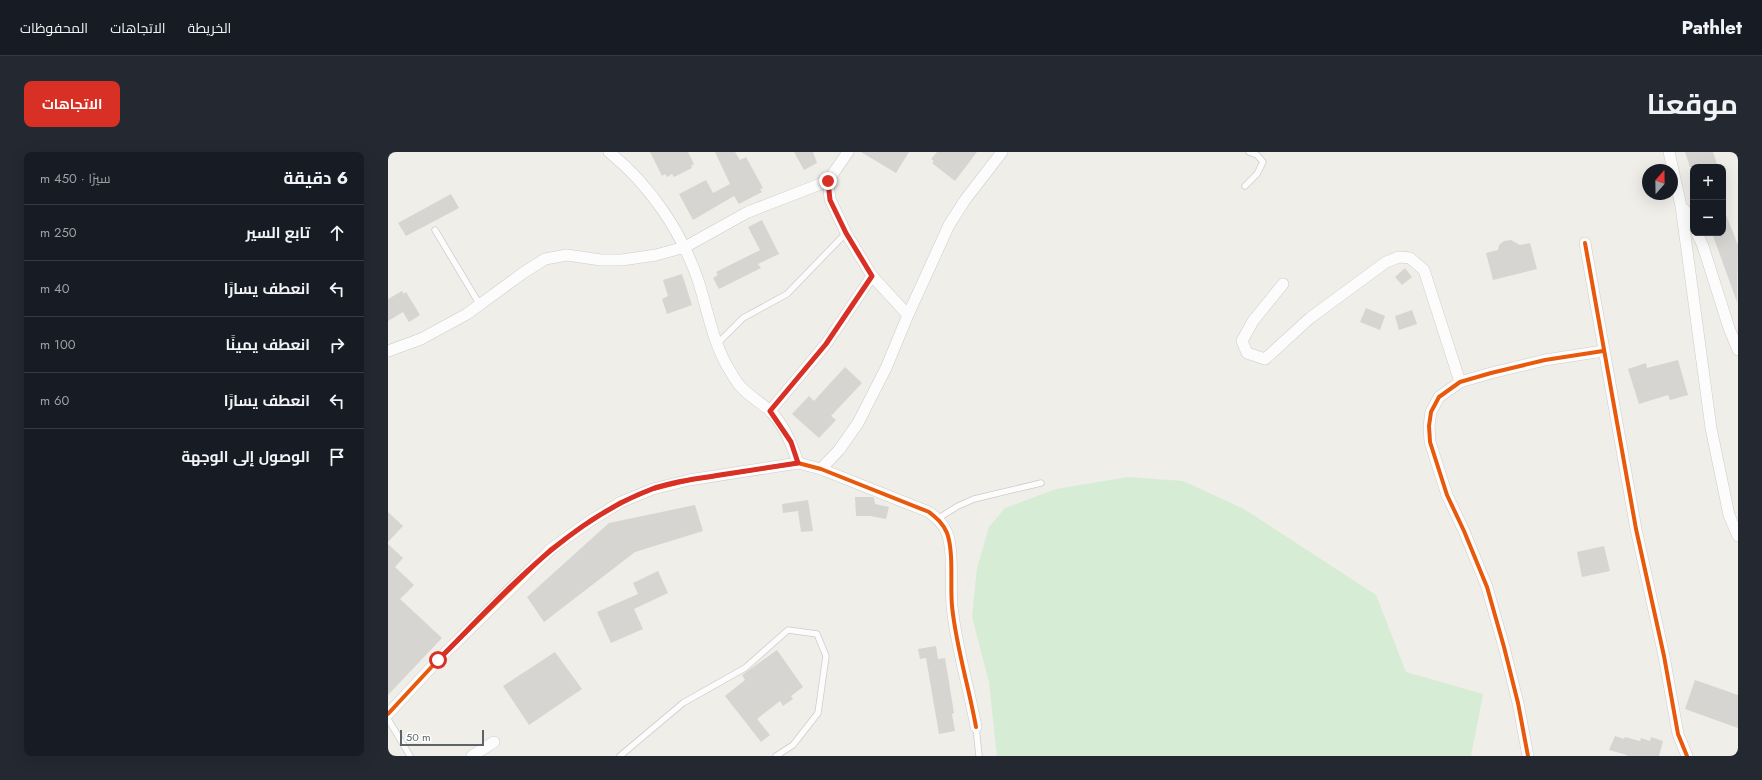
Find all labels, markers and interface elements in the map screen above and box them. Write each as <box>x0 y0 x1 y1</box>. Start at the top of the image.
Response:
text: Pathlet <box>1682 14 1742 41</box>
text: المحفوظات <box>20 18 88 38</box>
text: الاتجاهات <box>110 18 166 38</box>
text: الخريطة <box>188 18 231 38</box>
button: الاتجاهات <box>24 81 120 127</box>
text: موقعنا <box>1647 84 1738 125</box>
north arrow <box>1642 164 1678 200</box>
map controls <box>1690 164 1726 236</box>
button: + <box>1690 164 1726 200</box>
text: 6 دقيقة <box>283 166 348 190</box>
text: سيرًا · 450 m <box>40 169 110 188</box>
route end <box>819 172 837 190</box>
button: − <box>1690 200 1726 236</box>
text: تابع السير <box>246 222 310 244</box>
icon: ahead <box>326 222 348 244</box>
text: 250 m <box>40 223 77 242</box>
text: انعطف يسارًا <box>224 278 310 300</box>
icon: left <box>326 278 348 300</box>
text: 40 m <box>40 279 69 298</box>
text: انعطف يمينًا <box>226 334 310 356</box>
icon: right <box>326 334 348 356</box>
text: 100 m <box>40 335 76 354</box>
text: انعطف يسارًا <box>224 390 310 412</box>
icon: left <box>326 390 348 412</box>
text: 60 m <box>40 391 69 410</box>
text: الوصول إلى الوجهة <box>181 446 310 468</box>
icon: arrive <box>326 446 348 468</box>
route start <box>429 651 447 669</box>
scale bar <box>400 728 484 747</box>
text: 50 m <box>406 729 431 745</box>

